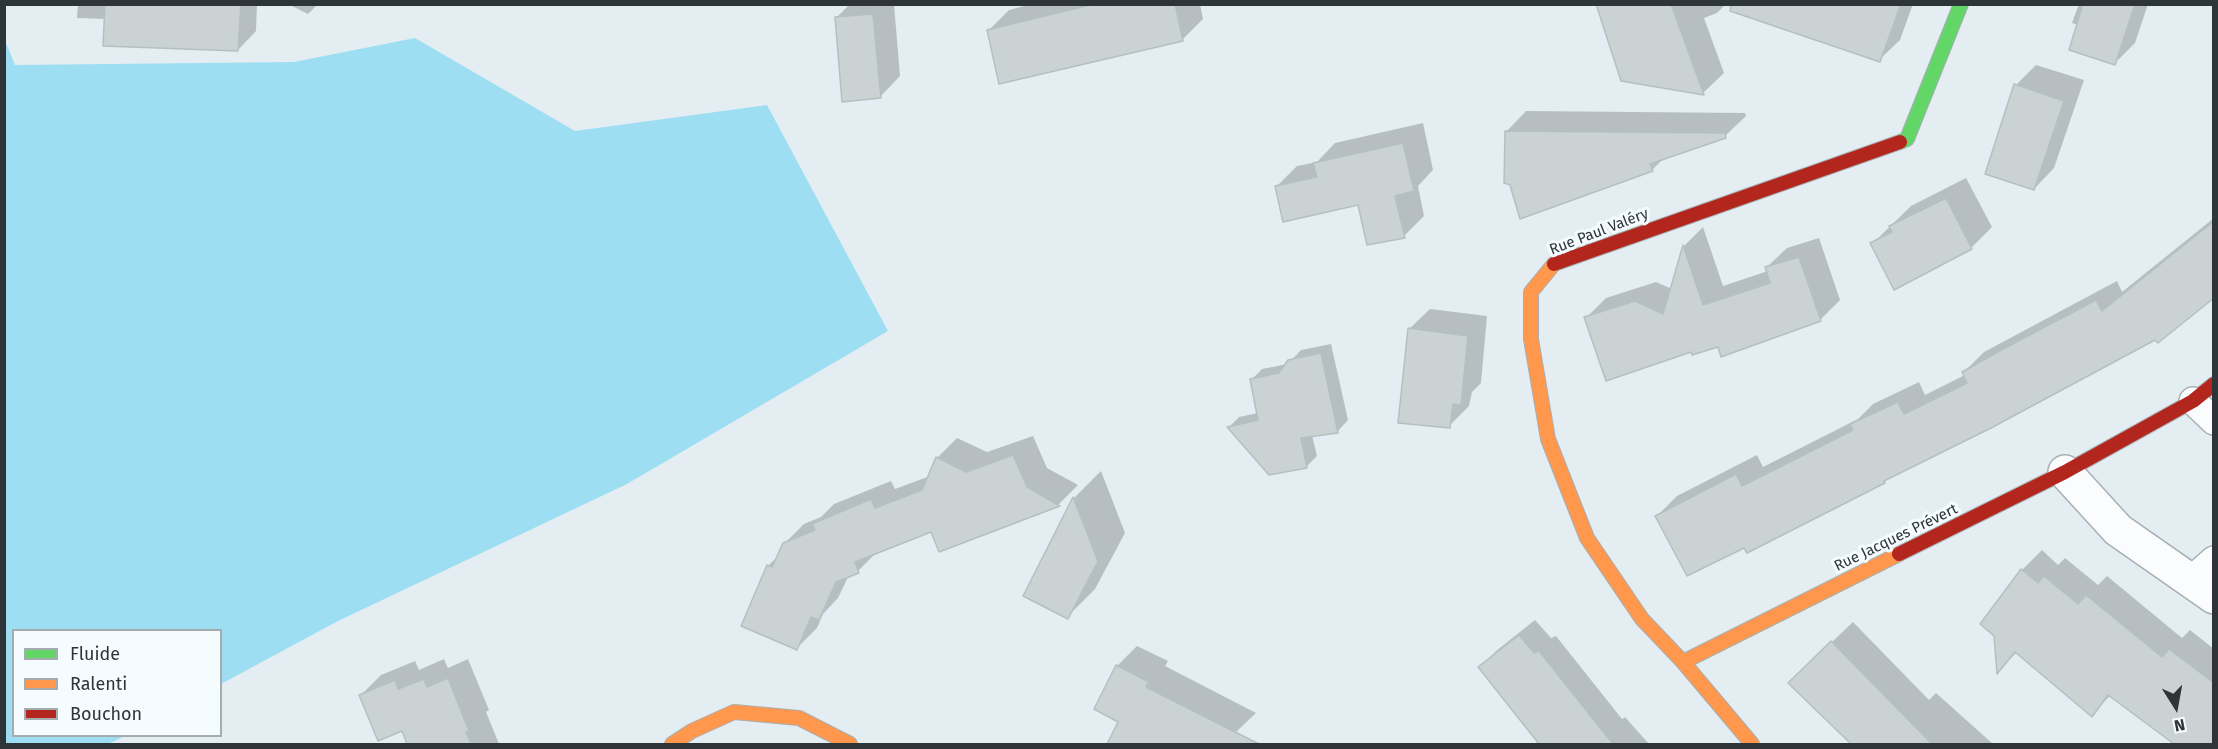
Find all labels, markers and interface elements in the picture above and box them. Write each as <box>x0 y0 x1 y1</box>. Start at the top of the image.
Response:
street label: Rue Paul Valéry <box>1547 205 1651 259</box>
street label: Rue Jacques Prévert <box>1831 500 1961 576</box>
legend <box>12 629 222 737</box>
text: Fluide <box>70 643 120 665</box>
text: Ralenti <box>70 673 127 695</box>
north arrow <box>2146 677 2206 737</box>
text: Bouchon <box>70 703 142 725</box>
text: N <box>2173 715 2187 735</box>

